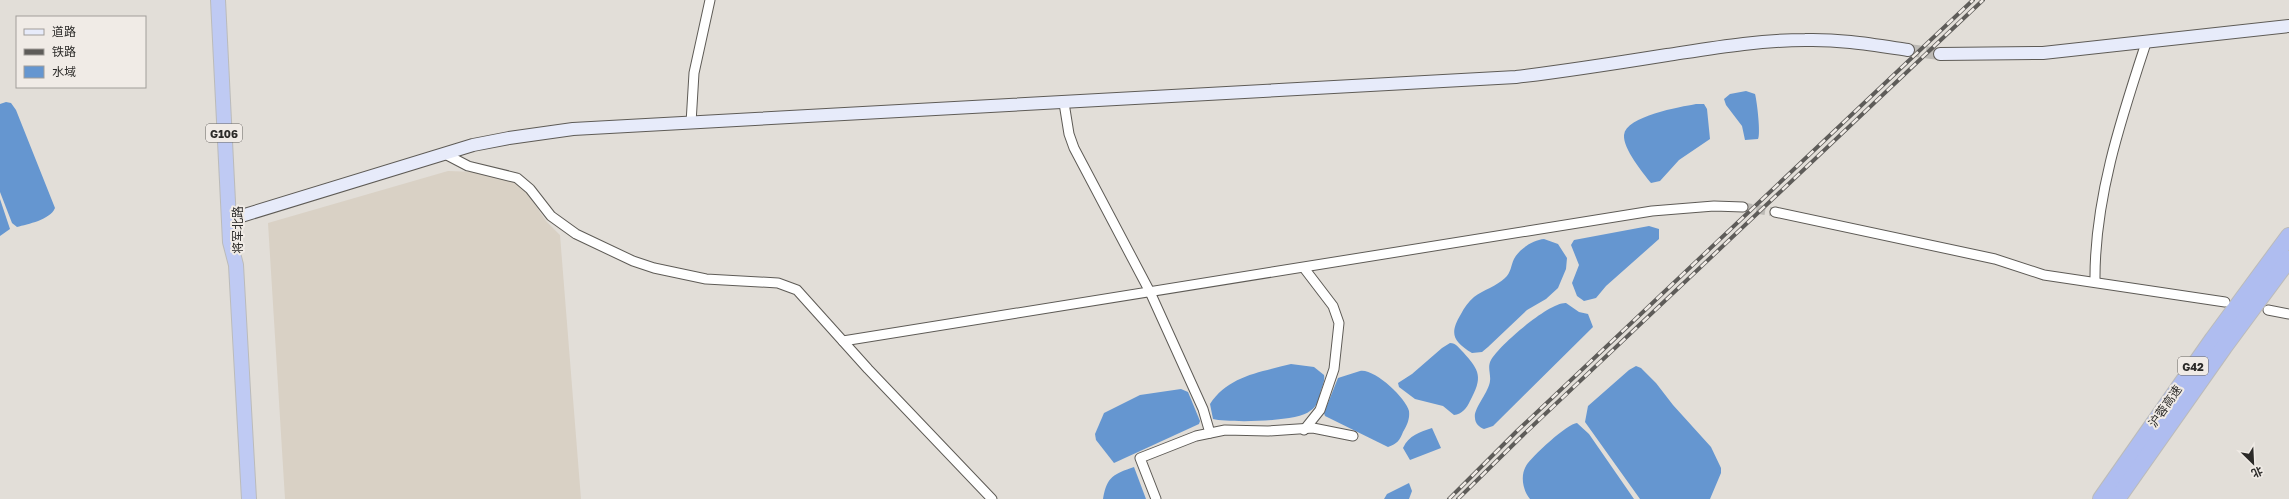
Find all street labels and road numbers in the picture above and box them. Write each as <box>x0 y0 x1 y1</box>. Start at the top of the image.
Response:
road number: G106 <box>206 124 242 142</box>
street label: 将军北路 <box>230 206 245 254</box>
road number: G42 <box>2178 357 2208 375</box>
street label: 沪蓉高速 <box>2145 382 2185 430</box>

